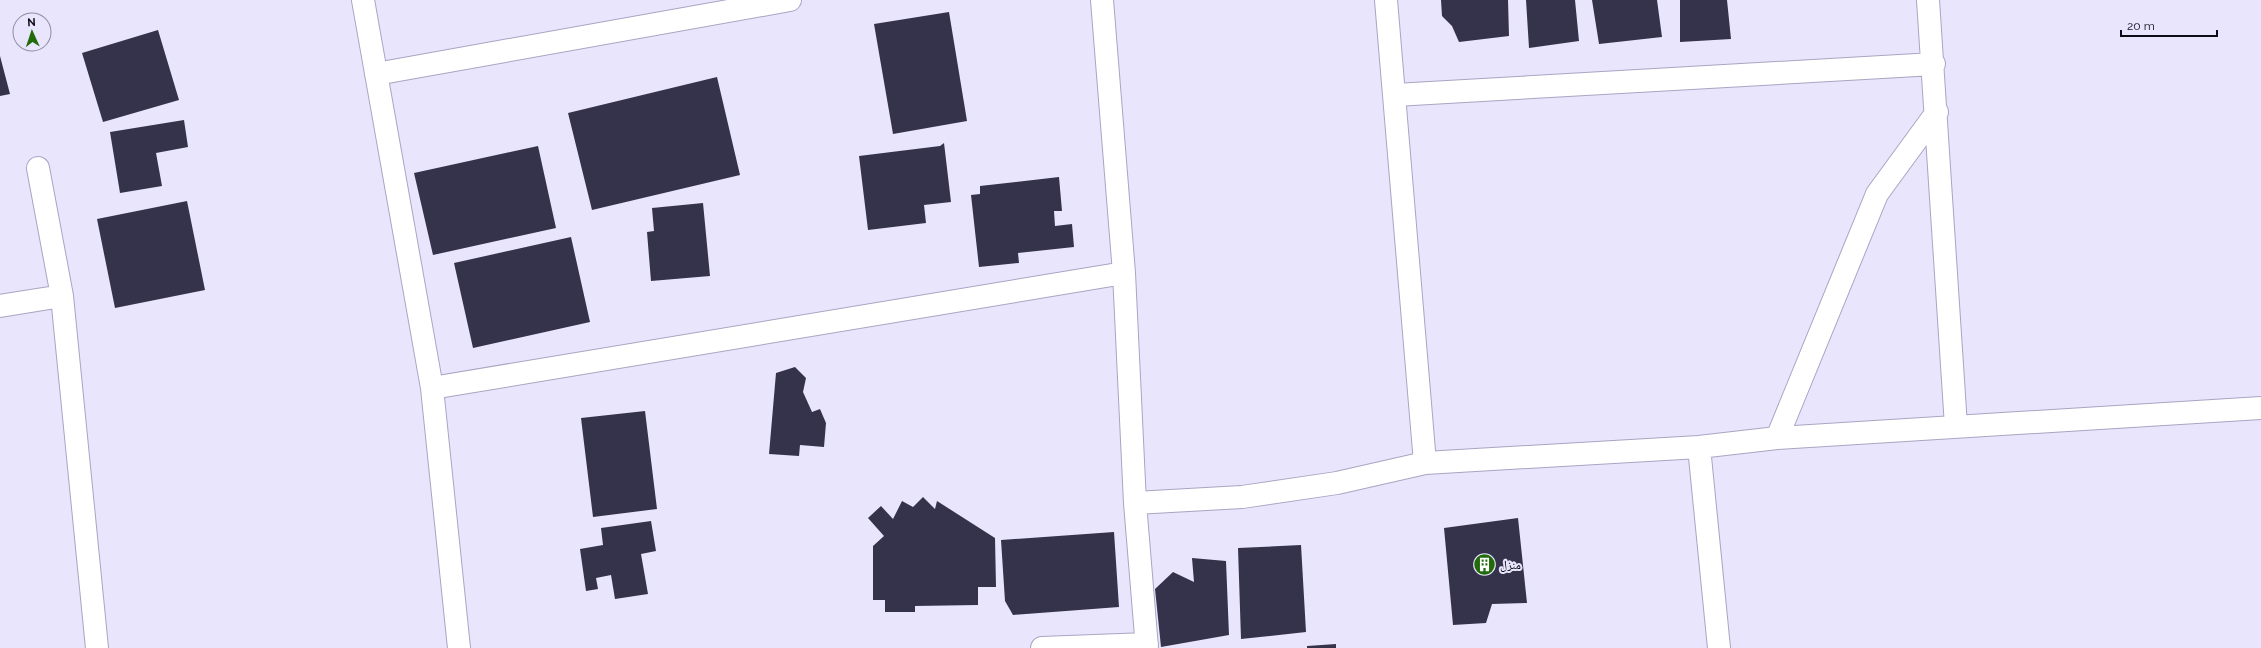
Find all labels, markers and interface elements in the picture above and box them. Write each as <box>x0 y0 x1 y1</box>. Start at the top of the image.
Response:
north arrow <box>12 12 52 52</box>
scale bar <box>2121 12 2217 38</box>
text: N <box>27 16 36 29</box>
text: 20 m <box>2127 19 2155 33</box>
building icon: منزل <box>1472 552 1498 578</box>
place label: منزل <box>1500 558 1521 572</box>

